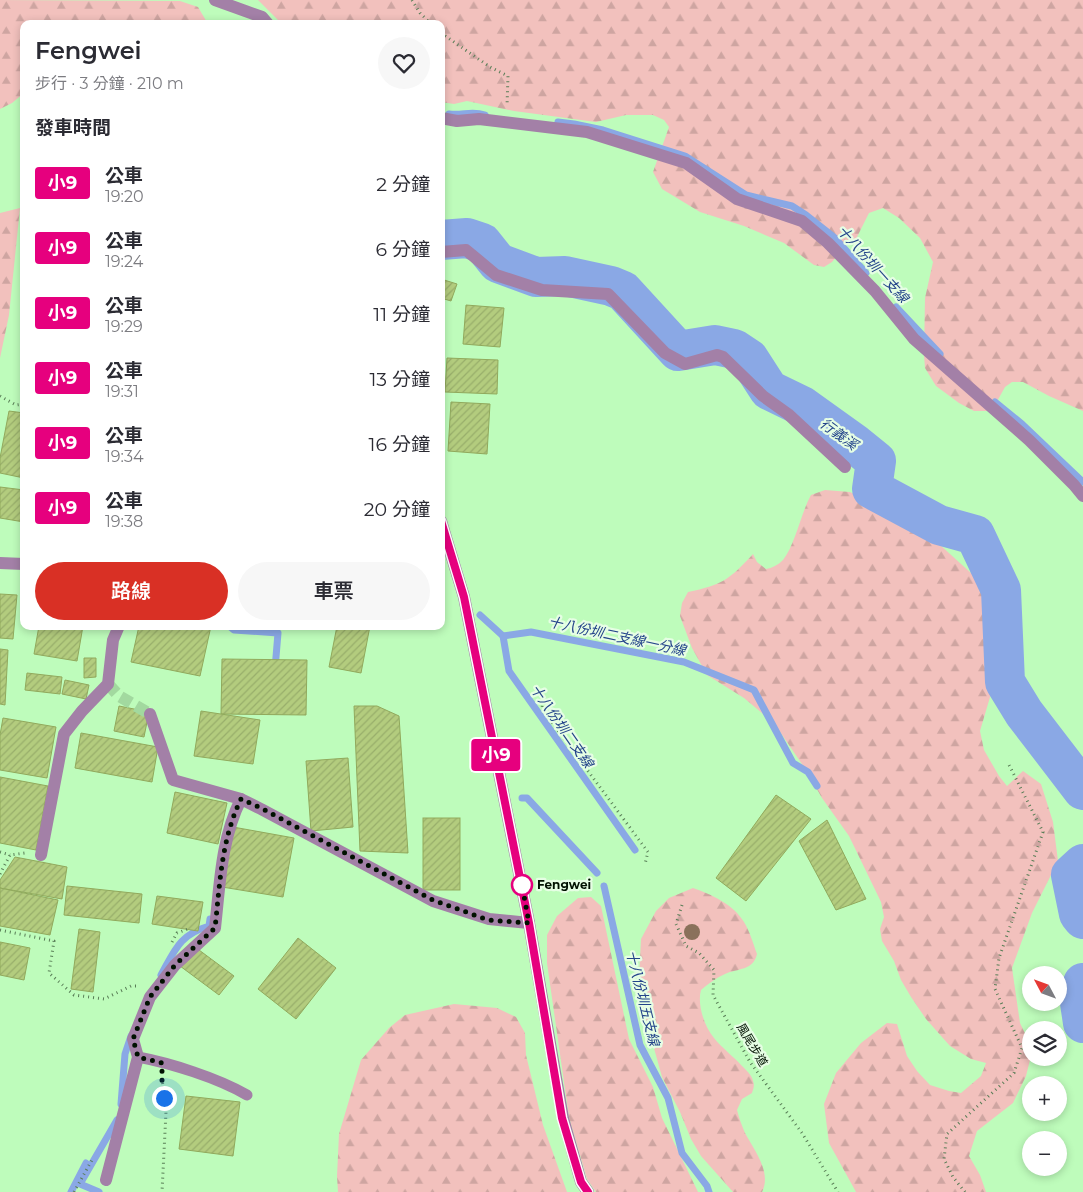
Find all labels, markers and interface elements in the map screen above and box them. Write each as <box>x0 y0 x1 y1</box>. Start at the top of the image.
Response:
text: Fengwei <box>35 36 142 65</box>
button: heart <box>378 37 430 89</box>
text: 步行 · 3 分鐘 · 210 m <box>35 74 184 93</box>
text: 發車時間 <box>35 116 111 139</box>
text: 公車 <box>105 164 143 187</box>
text: 小9 <box>48 172 77 194</box>
text: 2 分鐘 <box>376 173 430 196</box>
text: 19:20 <box>105 187 144 206</box>
water label: 十八份圳一支線 <box>834 222 914 308</box>
text: 公車 <box>105 229 143 252</box>
text: 小9 <box>48 237 77 259</box>
text: 6 分鐘 <box>375 238 430 261</box>
text: 19:24 <box>105 252 143 271</box>
text: 公車 <box>105 294 143 317</box>
text: 小9 <box>48 302 77 324</box>
text: 11 分鐘 <box>373 303 430 326</box>
text: 19:29 <box>105 317 143 336</box>
text: 公車 <box>105 359 143 382</box>
text: 小9 <box>48 367 77 389</box>
text: 13 分鐘 <box>369 368 430 391</box>
text: 19:31 <box>105 382 139 401</box>
water label: 行義溪 <box>817 414 863 455</box>
text: 公車 <box>105 424 143 447</box>
text: 小9 <box>48 432 77 454</box>
text: 16 分鐘 <box>369 433 430 456</box>
text: 19:34 <box>105 447 144 466</box>
text: 公車 <box>105 489 143 512</box>
text: 小9 <box>48 497 77 519</box>
text: 20 分鐘 <box>364 498 430 521</box>
text: 19:38 <box>105 512 143 531</box>
button: 路線 <box>35 562 228 620</box>
button: 車票 <box>238 562 430 620</box>
water label: 十八份圳二支線一分線 <box>547 613 689 660</box>
water label: 十八份圳二支線 <box>527 681 599 773</box>
line badge: 小9 <box>474 739 518 771</box>
text: 小9 <box>481 744 511 766</box>
marker: Fengwei <box>511 874 533 896</box>
place label: Fengwei <box>537 877 591 892</box>
water label: 十八份圳五支線 <box>622 948 664 1050</box>
north arrow <box>1022 966 1068 1011</box>
map controls <box>1022 966 1067 1176</box>
street label: 風尾步道 <box>734 1020 771 1069</box>
button: layers <box>1022 1021 1067 1066</box>
button: + <box>1022 1076 1067 1121</box>
your location <box>152 1086 177 1111</box>
button: − <box>1022 1131 1067 1176</box>

